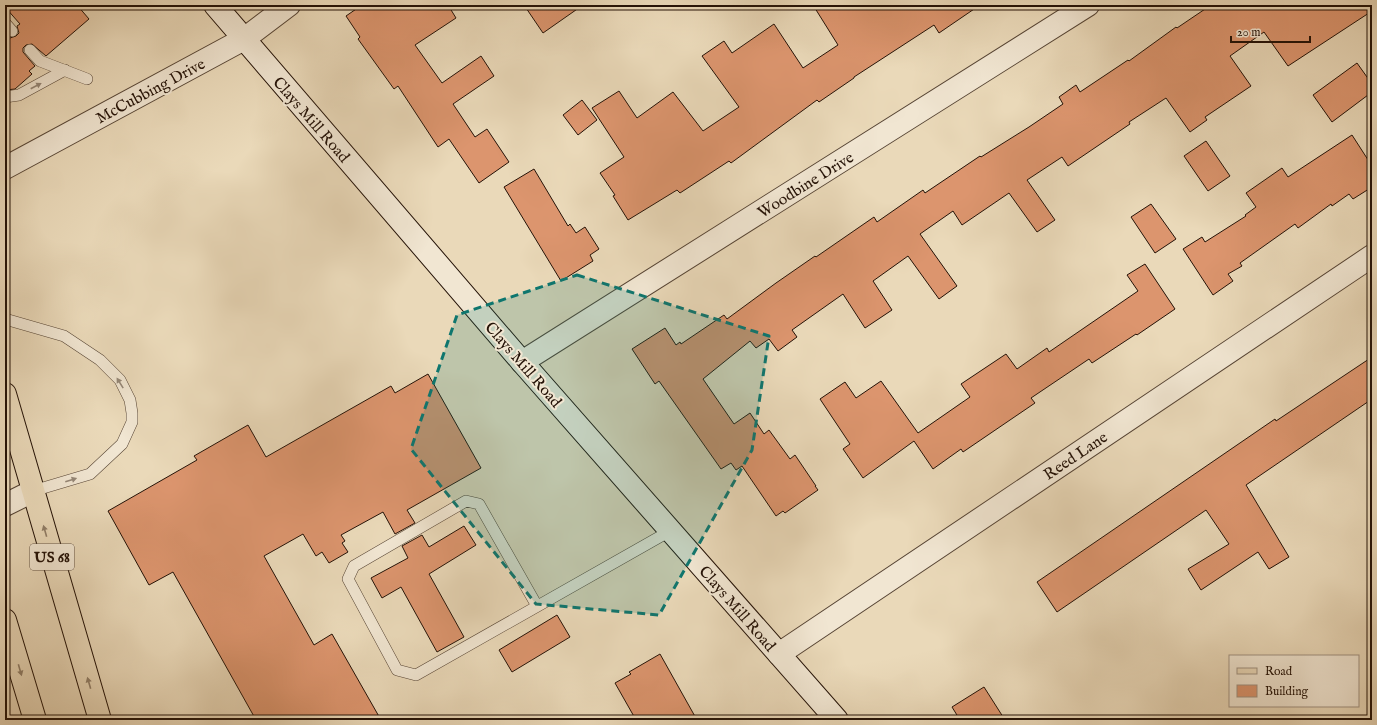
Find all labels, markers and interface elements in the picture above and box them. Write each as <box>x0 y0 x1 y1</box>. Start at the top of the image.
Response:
scale bar <box>1231 18 1310 44</box>
text: 20 m <box>1237 25 1260 40</box>
street label: McCubbing Drive <box>93 55 209 129</box>
street label: Clays Mill Road <box>268 73 354 168</box>
one-way arrow <box>30 83 42 89</box>
street label: Woodbine Drive <box>754 148 858 223</box>
street label: Clays Mill Road <box>480 318 566 413</box>
one-way arrow <box>116 378 124 388</box>
street label: Reed Lane <box>1040 428 1112 485</box>
one-way arrow <box>65 477 77 483</box>
one-way arrow <box>42 525 48 537</box>
road number: US 68 <box>30 544 74 570</box>
street label: Clays Mill Road <box>694 562 780 657</box>
legend <box>1229 655 1359 707</box>
text: Road <box>1265 664 1293 679</box>
one-way arrow <box>17 665 23 677</box>
one-way arrow <box>86 676 92 688</box>
text: Building <box>1265 684 1309 699</box>

